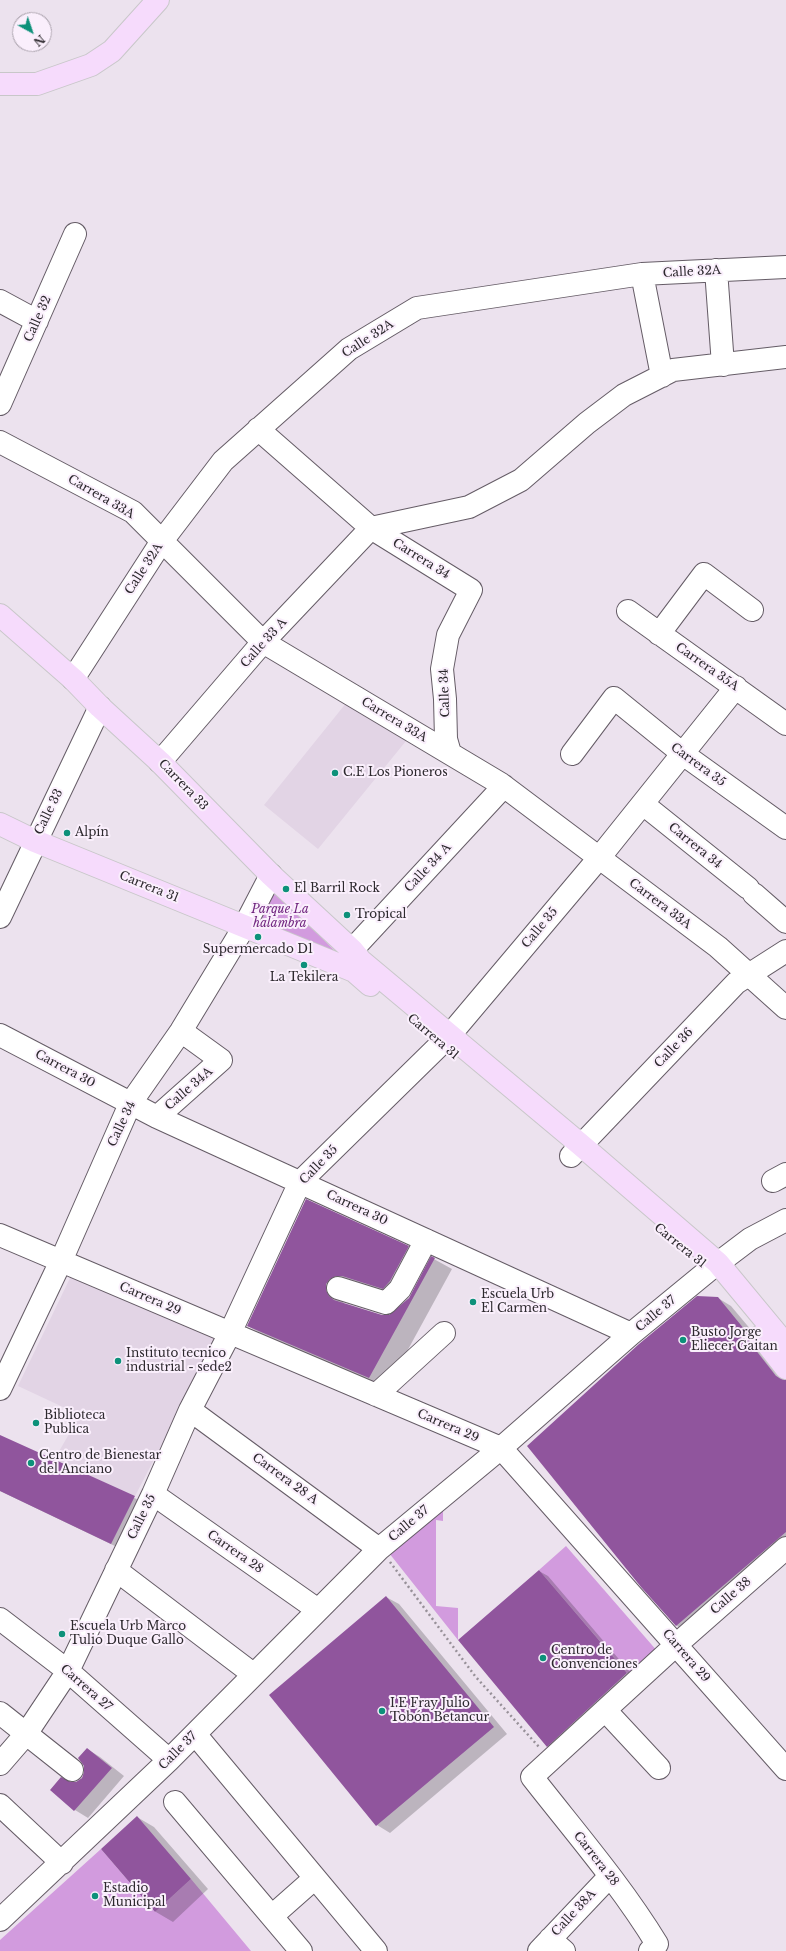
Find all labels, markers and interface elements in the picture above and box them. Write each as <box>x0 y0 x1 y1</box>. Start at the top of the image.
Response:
north arrow <box>12 12 52 52</box>
text: N <box>31 32 48 49</box>
street label: Calle 32A <box>662 263 722 281</box>
street label: Calle 32 <box>21 294 55 344</box>
street label: Calle 32A <box>340 317 396 361</box>
street label: Carrera 33A <box>65 472 137 522</box>
street label: Carrera 34 <box>390 536 452 582</box>
street label: Calle 32A <box>122 541 166 597</box>
street label: Calle 33 A <box>238 615 290 671</box>
street label: Carrera 35A <box>673 640 741 694</box>
street label: Calle 34 <box>437 668 453 718</box>
street label: Carrera 33A <box>358 695 430 745</box>
street label: Carrera 35 <box>668 740 728 790</box>
street label: Carrera 33 <box>155 757 211 813</box>
place label: C.E Los Pioneros <box>343 766 448 780</box>
marker: C.E Los Pioneros <box>330 768 340 778</box>
street label: Calle 33 <box>32 787 66 837</box>
street label: Carrera 34 <box>665 820 725 872</box>
place label: Alpín <box>75 826 109 840</box>
marker: Alpín <box>62 828 72 838</box>
street label: Calle 34 A <box>402 841 454 895</box>
street label: Carrera 31 <box>117 869 181 905</box>
street label: Carrera 33A <box>626 876 694 932</box>
place label: El Barril Rock <box>294 882 380 896</box>
marker: El Barril Rock <box>281 884 291 894</box>
park label: Parque La halambra <box>251 903 309 931</box>
street label: Calle 35 <box>519 905 561 951</box>
place label: Tropical <box>355 908 406 922</box>
marker: Tropical <box>342 910 352 920</box>
marker: Supermercado D1 <box>253 932 263 942</box>
place label: Supermercado D1 <box>203 943 313 957</box>
marker: La Tekilera <box>299 960 309 970</box>
place label: La Tekilera <box>270 971 338 985</box>
street label: Carrera 31 <box>404 1011 462 1063</box>
street label: Calle 36 <box>652 1025 696 1071</box>
street label: Carrera 30 <box>32 1047 98 1091</box>
street label: Calle 34A <box>162 1065 216 1113</box>
street label: Calle 34 <box>105 1099 139 1149</box>
street label: Calle 35 <box>297 1143 341 1187</box>
street label: Carrera 30 <box>324 1187 390 1229</box>
street label: Carrera 31 <box>651 1221 709 1271</box>
street label: Carrera 29 <box>117 1280 183 1318</box>
place label: Escuela Urb El Carmen <box>481 1288 554 1316</box>
street label: Calle 37 <box>633 1293 679 1335</box>
marker: Escuela Urb El Carmen <box>468 1297 478 1307</box>
place label: Busto Jorge Eliecer Gaitan <box>691 1326 778 1354</box>
marker: Busto Jorge Eliecer Gaitan <box>678 1335 688 1345</box>
place label: Instituto tecnico industrial - sede2 <box>126 1347 232 1375</box>
marker: Instituto tecnico industrial - sede2 <box>113 1356 123 1366</box>
street label: Carrera 29 <box>415 1407 481 1445</box>
place label: Biblioteca Publica <box>44 1409 105 1437</box>
marker: Biblioteca Publica <box>31 1418 41 1428</box>
place label: Centro de Bienestar del Anciano <box>39 1449 161 1477</box>
street label: Carrera 28 A <box>249 1450 321 1508</box>
marker: Centro de Bienestar del Anciano <box>26 1458 36 1468</box>
street label: Calle 35 <box>125 1492 159 1542</box>
street label: Calle 37 <box>386 1503 432 1545</box>
street label: Carrera 28 <box>204 1527 266 1577</box>
street label: Calle 38 <box>708 1574 754 1618</box>
place label: Escuela Urb Marco Tulio Duque Gallo <box>70 1620 186 1648</box>
street label: Carrera 29 <box>659 1627 713 1685</box>
marker: Escuela Urb Marco Tulio Duque Gallo <box>57 1629 67 1639</box>
place label: Centro de Convenciones <box>551 1644 638 1672</box>
marker: Centro de Convenciones <box>538 1653 548 1663</box>
street label: Carrera 27 <box>57 1662 115 1714</box>
place label: I.E Fray Julio Tobón Betancur <box>390 1697 489 1725</box>
marker: I.E Fray Julio Tobón Betancur <box>377 1706 387 1716</box>
street label: Calle 37 <box>156 1729 200 1773</box>
street label: Carrera 28 <box>570 1829 622 1889</box>
place label: Estadio Municipal <box>103 1882 165 1910</box>
street label: Calle 38A <box>549 1887 599 1939</box>
marker: Estadio Municipal <box>90 1891 100 1901</box>

